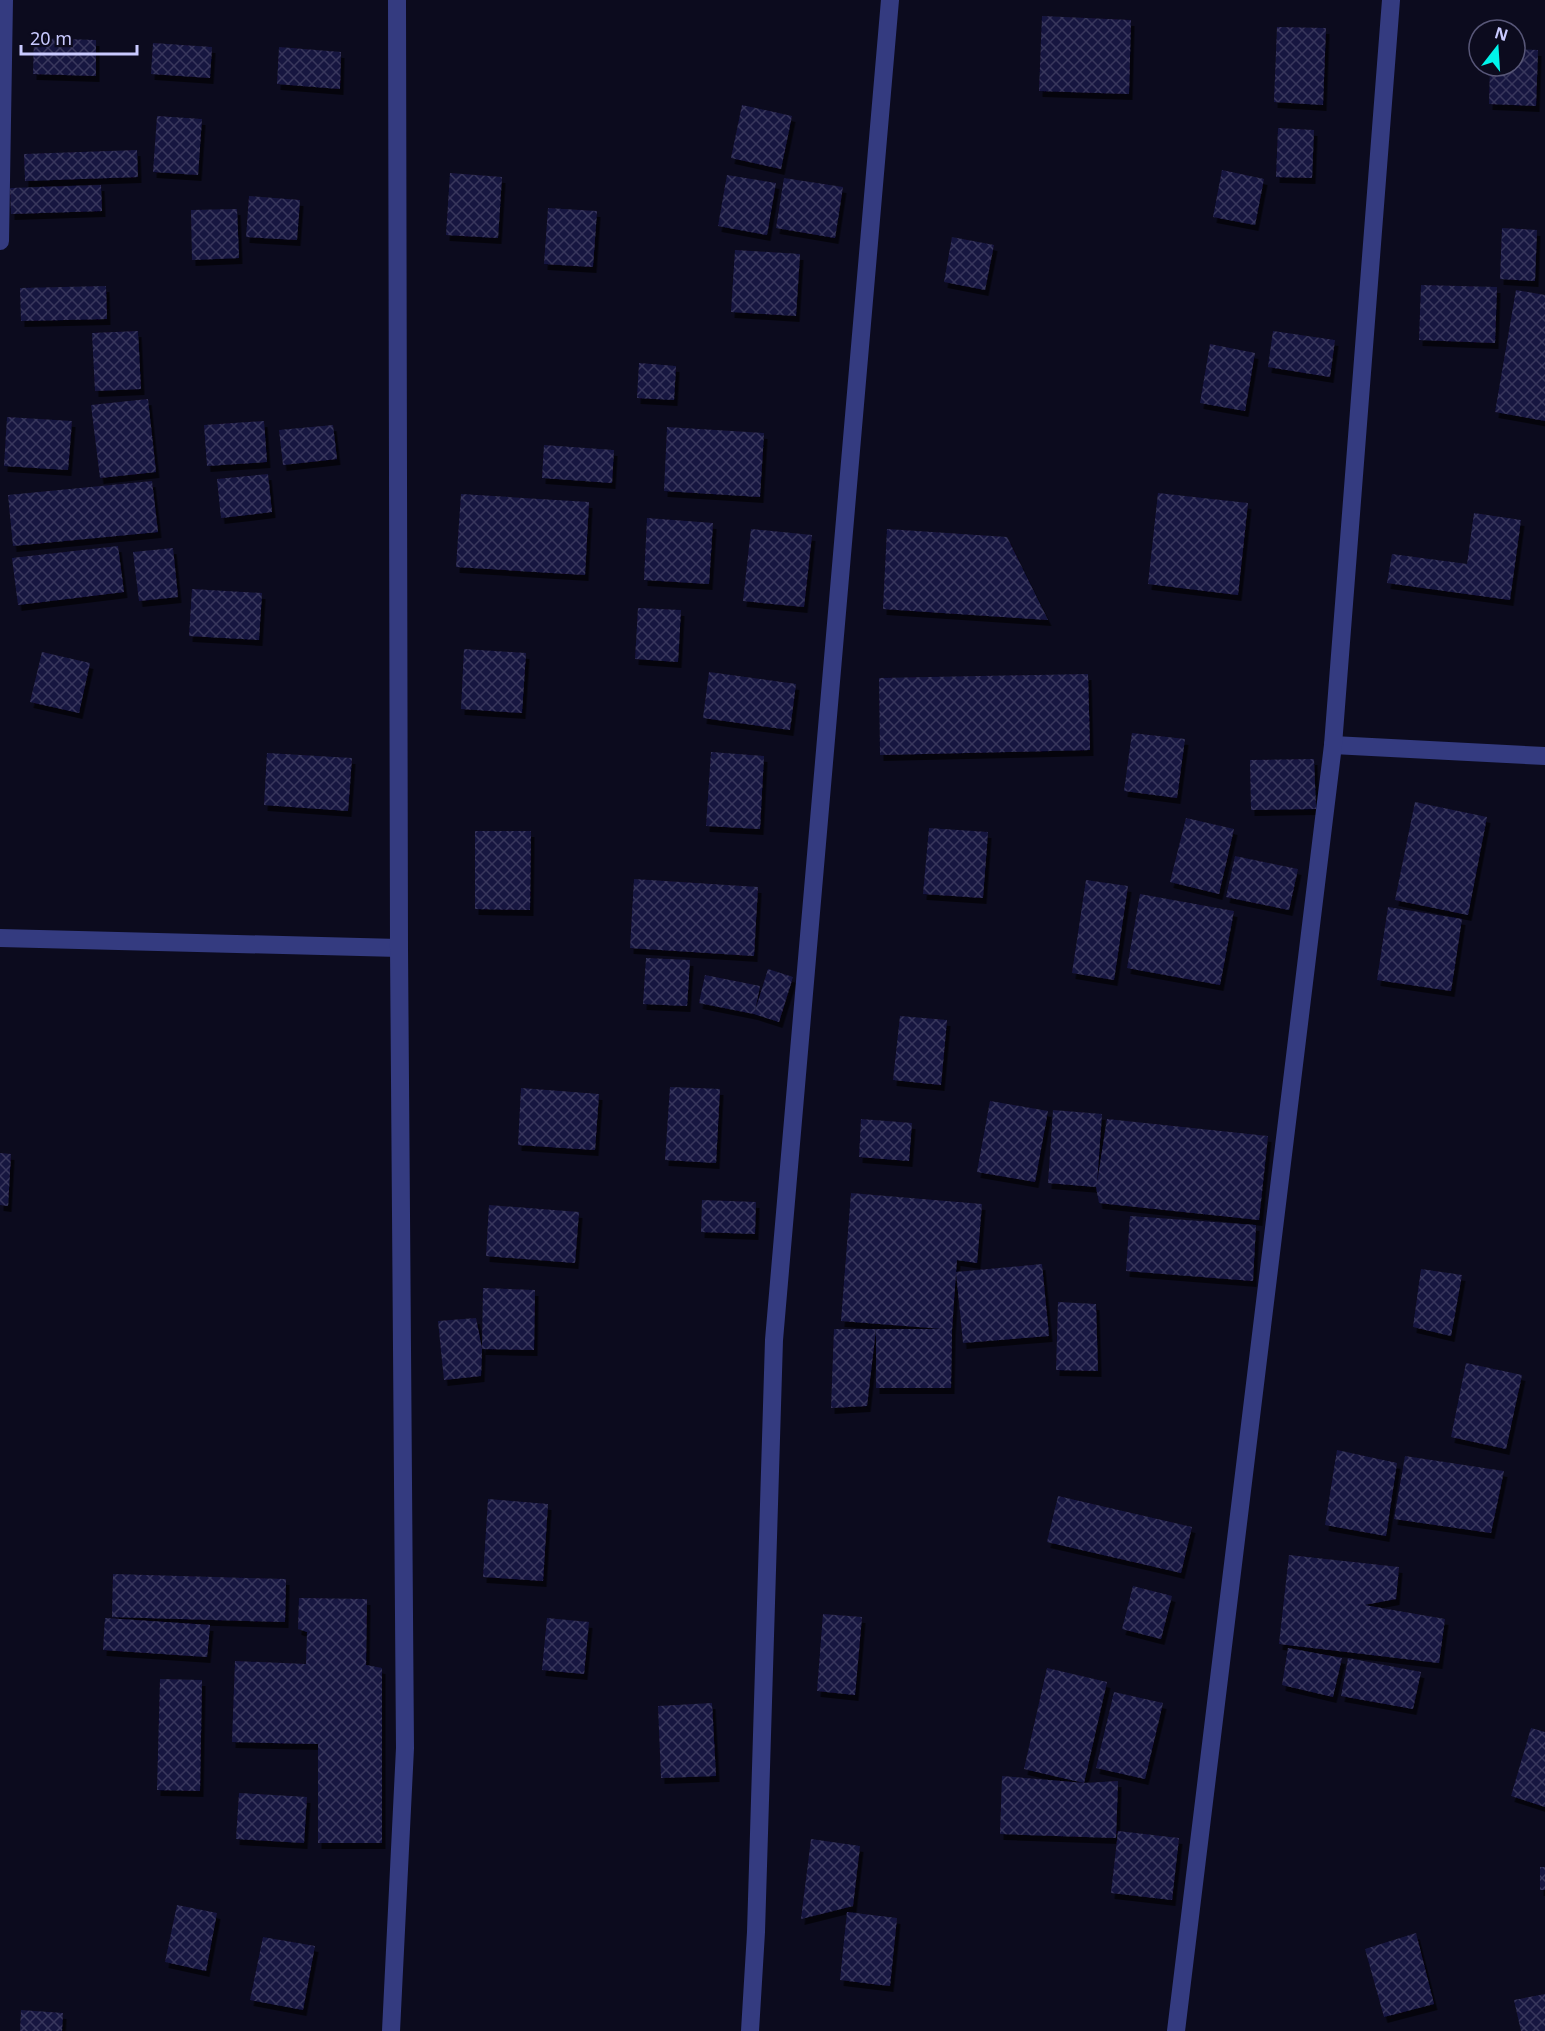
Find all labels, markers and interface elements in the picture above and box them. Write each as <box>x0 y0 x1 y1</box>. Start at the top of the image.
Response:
scale bar <box>21 18 136 56</box>
north arrow <box>1467 18 1527 78</box>
text: N <box>1492 21 1511 46</box>
text: 20 m <box>30 26 72 50</box>

